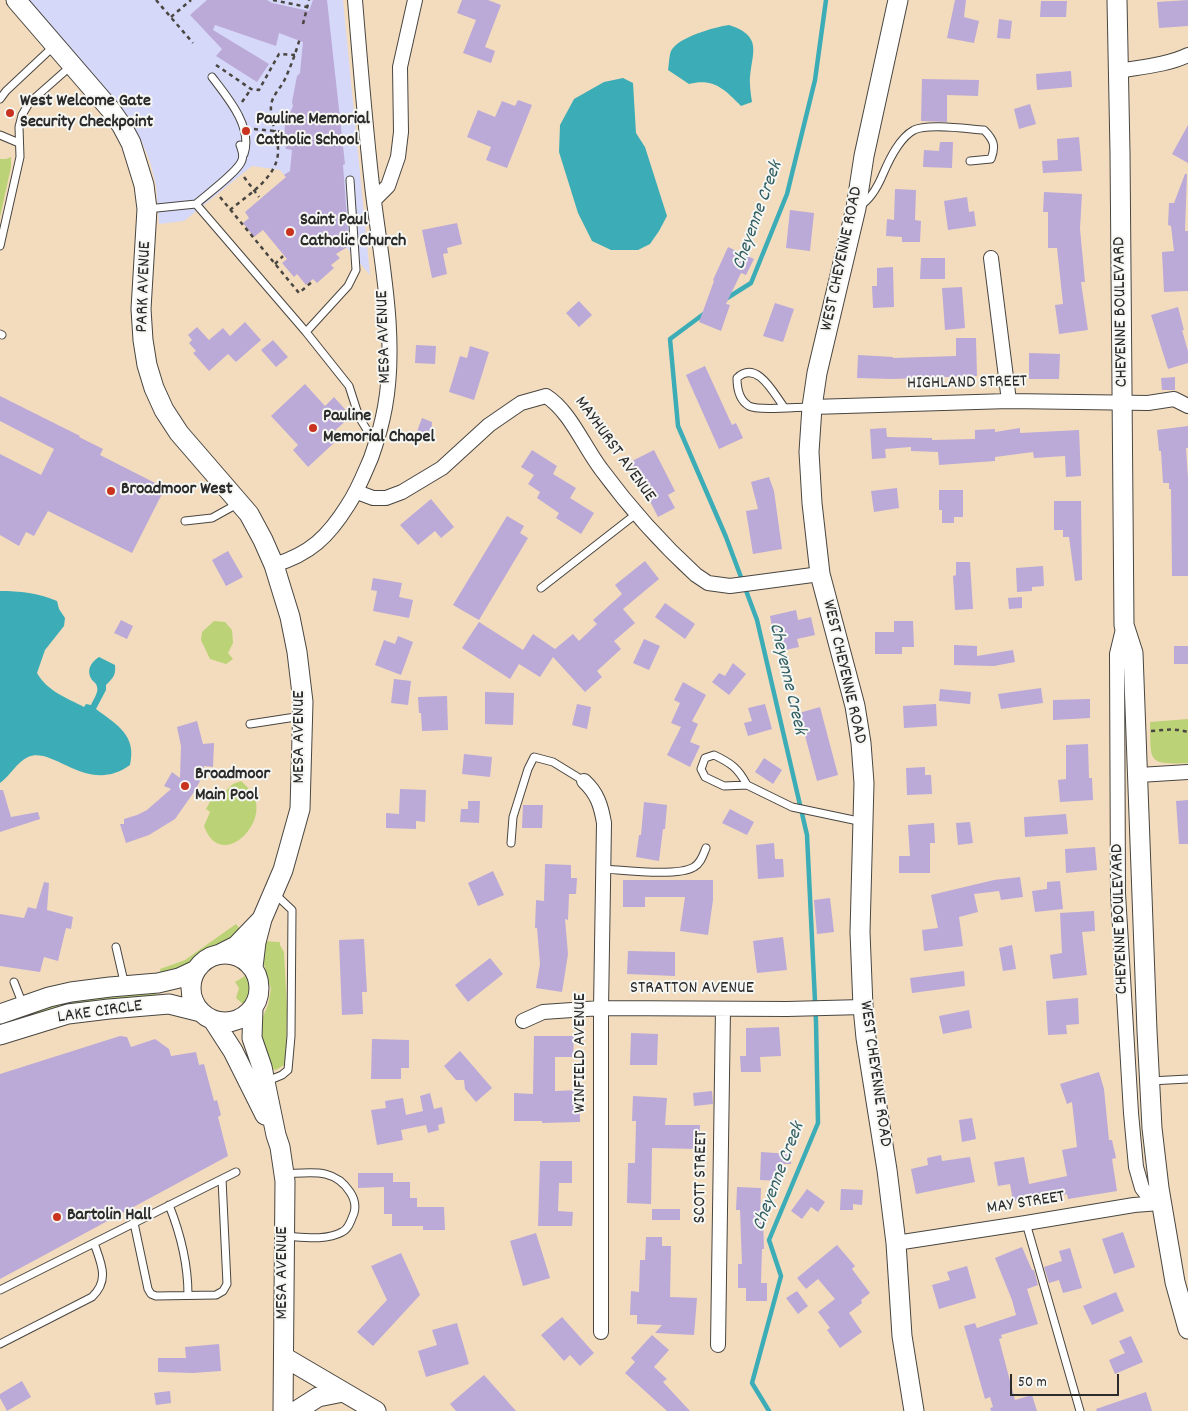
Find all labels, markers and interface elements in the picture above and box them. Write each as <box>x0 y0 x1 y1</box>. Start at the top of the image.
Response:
place label: West Welcome Gate Security Checkpoint <box>20 92 153 134</box>
marker: West Welcome Gate Security Checkpoint <box>4 107 16 119</box>
place label: Pauline Memorial Catholic School <box>256 110 370 152</box>
marker: Pauline Memorial Catholic School <box>240 125 252 137</box>
water label: Cheyenne Creek <box>729 159 789 273</box>
street label: WEST CHEYENNE ROAD <box>817 185 869 333</box>
place label: Saint Paul Catholic Church <box>300 211 406 253</box>
marker: Saint Paul Catholic Church <box>284 226 296 238</box>
street label: CHEYENNE BOULEVARD <box>1110 236 1134 388</box>
street label: PARK AVENUE <box>133 241 157 333</box>
street label: MESA AVENUE <box>373 290 397 384</box>
street label: HIGHLAND STREET <box>907 372 1027 396</box>
street label: MAYHURST AVENUE <box>568 393 660 507</box>
place label: Pauline Memorial Chapel <box>323 407 435 449</box>
marker: Pauline Memorial Chapel <box>307 422 319 434</box>
place label: Broadmoor West <box>121 480 233 502</box>
marker: Broadmoor West <box>105 485 117 497</box>
street label: WEST CHEYENNE ROAD <box>816 598 870 746</box>
water label: Cheyenne Creek <box>762 621 810 737</box>
street label: MESA AVENUE <box>290 690 312 784</box>
place label: Broadmoor Main Pool <box>195 765 270 808</box>
marker: Broadmoor Main Pool <box>179 780 191 792</box>
street label: CHEYENNE BOULEVARD <box>1108 843 1134 995</box>
street label: STRATTON AVENUE <box>630 979 754 1001</box>
street label: WINFIELD AVENUE <box>571 993 593 1113</box>
street label: LAKE CIRCLE <box>56 996 144 1030</box>
street label: WEST CHEYENNE ROAD <box>853 1000 895 1148</box>
water label: Cheyenne Creek <box>749 1120 811 1234</box>
street label: SCOTT STREET <box>690 1130 714 1224</box>
street label: MAY STREET <box>986 1187 1066 1221</box>
place label: Bartolin Hall <box>67 1206 152 1228</box>
marker: Bartolin Hall <box>51 1211 63 1223</box>
street label: MESA AVENUE <box>273 1226 295 1320</box>
scale bar <box>1013 1364 1122 1396</box>
text: 50 m <box>1018 1372 1047 1394</box>

